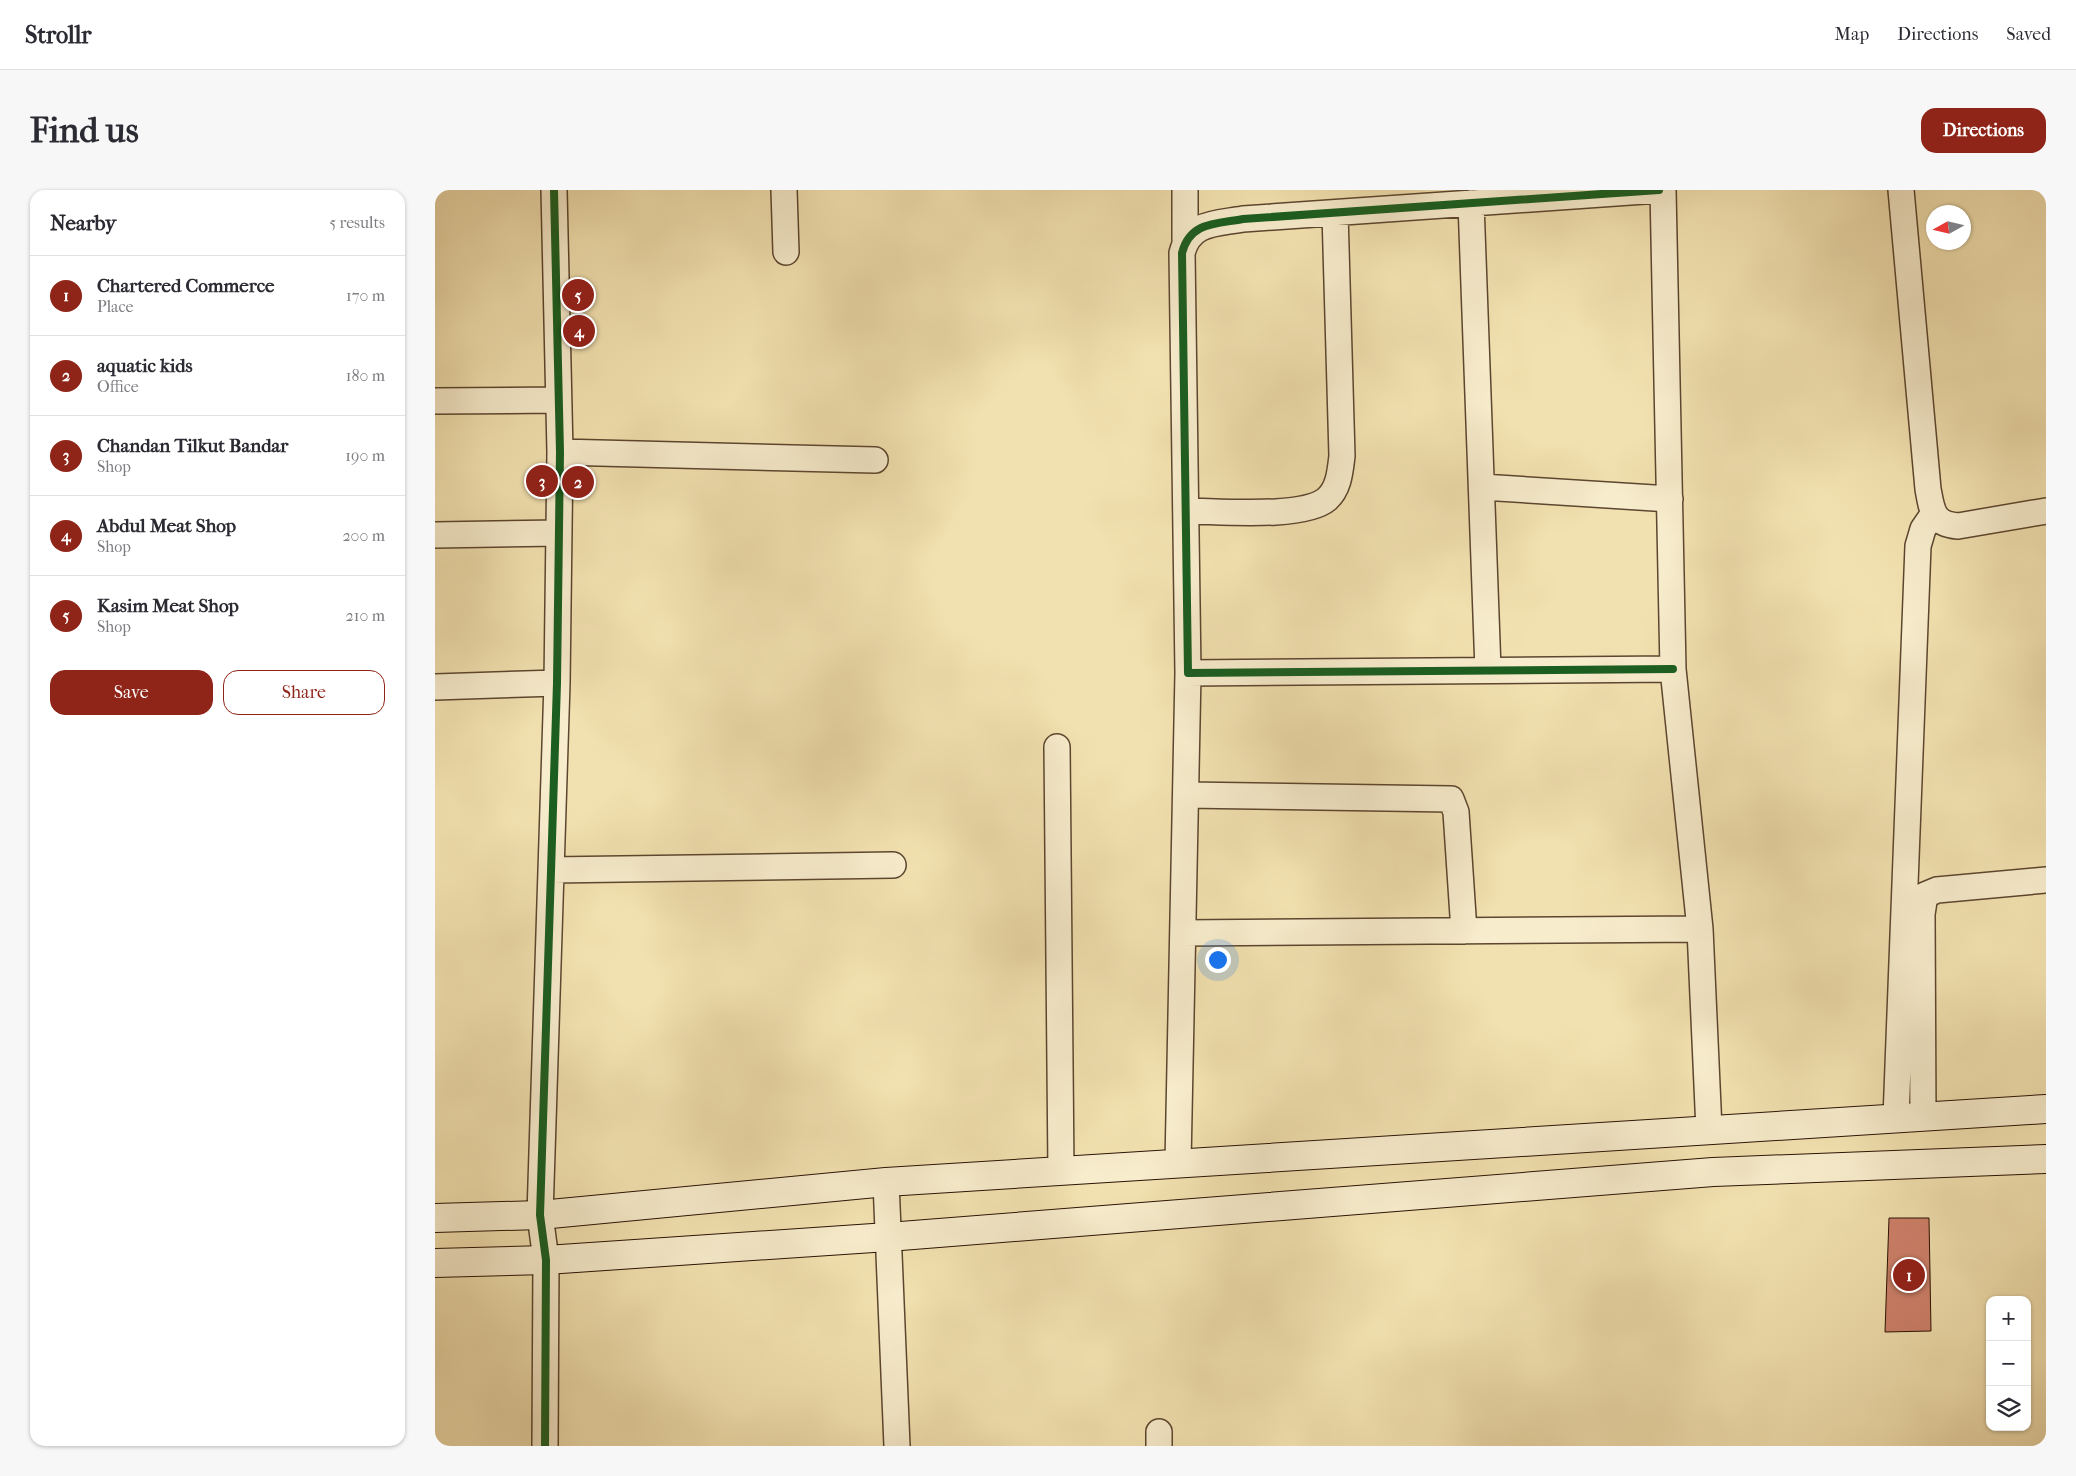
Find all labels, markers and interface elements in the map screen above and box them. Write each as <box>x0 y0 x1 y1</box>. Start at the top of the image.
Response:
text: Strollr <box>25 21 92 49</box>
text: Map <box>1835 24 1869 45</box>
text: Directions <box>1897 24 1978 45</box>
text: Saved <box>2006 24 2051 45</box>
button: Directions <box>1921 108 2046 153</box>
text: Find us <box>30 110 139 151</box>
north arrow <box>1926 205 1971 250</box>
text: Nearby <box>50 211 116 235</box>
text: 5 results <box>329 213 385 232</box>
text: Chartered Commerce <box>97 275 274 297</box>
pin: 5 <box>562 276 594 314</box>
text: 1 <box>63 286 69 305</box>
text: 170 m <box>346 286 385 305</box>
text: Place <box>97 297 133 316</box>
pin: 4 <box>563 312 595 350</box>
text: aquatic kids <box>97 355 193 377</box>
text: 2 <box>62 366 70 385</box>
text: 180 m <box>346 366 385 385</box>
text: Office <box>97 377 139 396</box>
text: Chandan Tilkut Bandar <box>97 435 288 457</box>
text: 3 <box>63 446 69 465</box>
text: 190 m <box>345 446 385 465</box>
text: Shop <box>97 457 131 476</box>
pin: 3 <box>526 462 558 500</box>
pin: 2 <box>562 463 594 501</box>
text: Abdul Meat Shop <box>97 515 236 537</box>
text: 4 <box>61 526 71 545</box>
text: 200 m <box>342 526 385 545</box>
text: Shop <box>97 537 131 556</box>
text: Kasim Meat Shop <box>97 595 239 617</box>
text: 5 <box>63 606 69 625</box>
text: 210 m <box>346 606 385 625</box>
text: Shop <box>97 617 131 636</box>
button: Save <box>50 670 213 715</box>
button: Share <box>223 670 385 715</box>
your location <box>1205 947 1231 973</box>
pin: 1 <box>1893 1256 1925 1294</box>
map controls <box>1986 1296 2031 1431</box>
button: + <box>1986 1296 2031 1341</box>
button: − <box>1986 1341 2031 1386</box>
button: layers <box>1986 1386 2031 1431</box>

